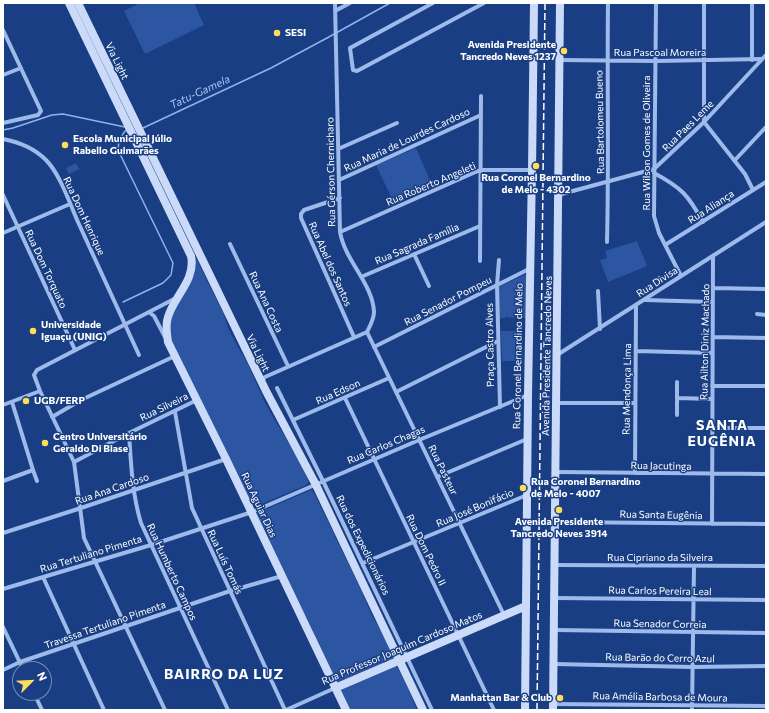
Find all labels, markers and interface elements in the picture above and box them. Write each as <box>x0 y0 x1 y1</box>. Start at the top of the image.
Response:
place label: SESI <box>285 27 306 39</box>
marker: SESI <box>272 28 282 38</box>
place label: Avenida Presidente Tancredo Neves 1237 <box>460 39 556 62</box>
street label: Via Light <box>103 40 131 82</box>
marker: Avenida Presidente Tancredo Neves 1237 <box>559 46 569 56</box>
street label: Rua Pascoal Moreira <box>614 47 706 59</box>
street label: Rua Bartolomeu Bueno <box>593 70 607 174</box>
water label: Tatu-Gamela <box>168 72 232 112</box>
street label: Rua Wilson Gomes de Oliveira <box>641 76 653 210</box>
street label: Rua Paes Leme <box>660 98 716 154</box>
street label: Rua Maria de Lourdes Cardoso <box>342 106 472 174</box>
street label: Rua Gérson Chernicharo <box>324 117 338 227</box>
place label: Escola Municipal Júlio Rabello Guimarães <box>73 133 172 156</box>
marker: Escola Municipal Júlio Rabello Guimarães <box>60 140 70 150</box>
street label: Rua Roberto Angeleti <box>384 160 478 208</box>
marker: Rua Coronel Bernardino de Melo - 4302 <box>531 161 541 171</box>
place label: Rua Coronel Bernardino de Melo - 4302 <box>481 172 591 196</box>
street label: Rua Dom Henrique <box>61 175 107 257</box>
street label: Rua Aliança <box>686 188 736 226</box>
street label: Rua Abel dos Santos <box>306 220 354 308</box>
street label: Rua Sagrada Família <box>373 221 461 267</box>
street label: Rua Dom Torquato <box>23 228 69 310</box>
street label: Rua Divisa <box>634 264 680 300</box>
street label: Rua Ana Costa <box>247 270 285 334</box>
street label: Rua Senador Pompeu <box>402 274 494 328</box>
street label: Avenida Presidente Tancredo Neves <box>540 276 554 436</box>
street label: Rua Coronel Bernardino de Melo <box>511 283 525 429</box>
street label: Rua Ailton Diniz Machado <box>698 284 712 400</box>
street label: Praça Castro Alves <box>483 303 497 387</box>
place label: Universidade Iguaçu (UNIG) <box>41 319 107 342</box>
marker: Universidade Iguaçu (UNIG) <box>28 326 38 336</box>
street label: Via Light <box>244 332 272 374</box>
street label: Rua Mendonça Lima <box>620 343 634 435</box>
street label: Rua Edson <box>314 377 362 407</box>
street label: Rua Silveira <box>138 390 190 424</box>
place label: UGB/FERP <box>34 395 85 407</box>
marker: UGB/FERP <box>21 396 31 406</box>
district label: SANTA EUGÊNIA <box>687 417 757 450</box>
street label: Rua Carlos Chagas <box>345 423 427 467</box>
place label: Centro Universitário Geraldo Di Biase <box>53 431 147 454</box>
marker: Centro Universitário Geraldo Di Biase <box>40 438 50 448</box>
street label: Rua Pasteur <box>426 443 460 497</box>
street label: Rua Jacutinga <box>630 459 692 473</box>
street label: Rua Ana Cardoso <box>74 471 150 507</box>
street label: Rua Aguiar Dias <box>239 471 279 539</box>
place label: Rua Coronel Bernardino de Melo - 4007 <box>531 476 641 500</box>
marker: Rua Coronel Bernardino de Melo - 4007 <box>518 483 528 493</box>
street label: Rua José Bonifácio <box>434 486 516 530</box>
street label: Rua dos Expedicionários <box>334 493 392 597</box>
marker: Avenida Presidente Tancredo Neves 3914 <box>554 505 564 515</box>
street label: Rua Santa Eugênia <box>619 508 703 522</box>
street label: Rua Dom Pedro II <box>404 512 448 588</box>
place label: Avenida Presidente Tancredo Neves 3914 <box>511 516 607 540</box>
street label: Rua Humberto Campos <box>144 522 200 622</box>
street label: Rua Luís Tomás <box>205 528 245 596</box>
street label: Rua Tertuliano Pimenta <box>39 533 143 575</box>
street label: Rua Cipriano da Silveira <box>607 552 713 564</box>
street label: Rua Carlos Pereira Leal <box>608 584 712 598</box>
street label: Travessa Tertuliano Pimenta <box>43 599 167 651</box>
street label: Rua Professor Joaquim Cardoso Matos <box>320 609 484 687</box>
street label: Rua Senador Correia <box>613 617 707 631</box>
street label: Rua Barão do Cerro Azul <box>605 651 715 665</box>
north arrow <box>12 661 52 701</box>
district label: BAIRRO DA LUZ <box>164 666 284 682</box>
text: N <box>35 670 50 683</box>
street label: Rua Amélia Barbosa de Moura <box>592 690 728 704</box>
place label: Manhattan Bar & Club <box>450 692 552 704</box>
marker: Manhattan Bar & Club <box>555 693 565 703</box>

